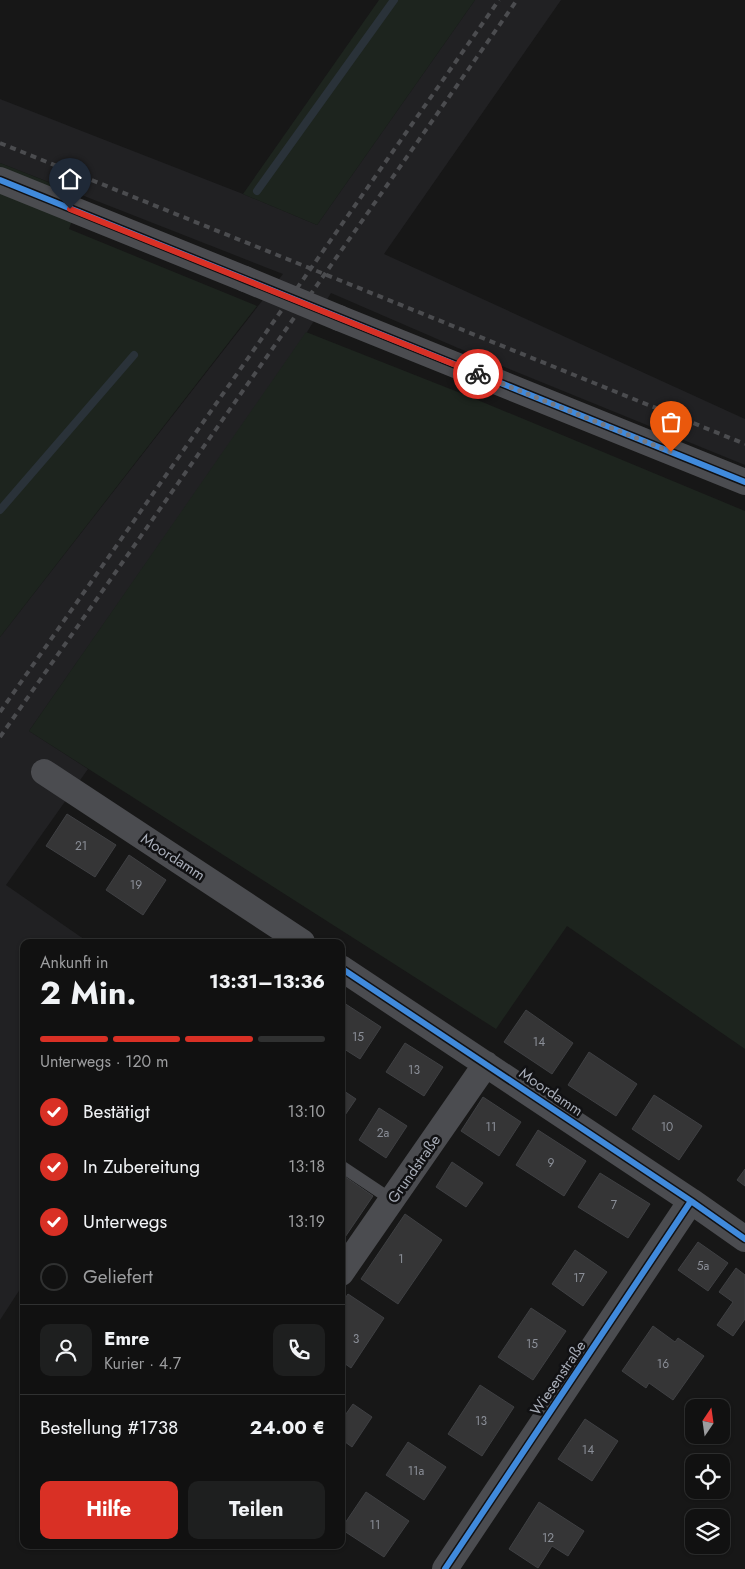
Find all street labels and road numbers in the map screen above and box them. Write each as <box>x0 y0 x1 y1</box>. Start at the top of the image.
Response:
street label: Moordamm <box>136 828 210 886</box>
street label: Moordamm <box>515 1063 587 1121</box>
street label: Grundstraße <box>382 1130 446 1208</box>
street label: Wiesenstraße <box>525 1336 591 1420</box>

